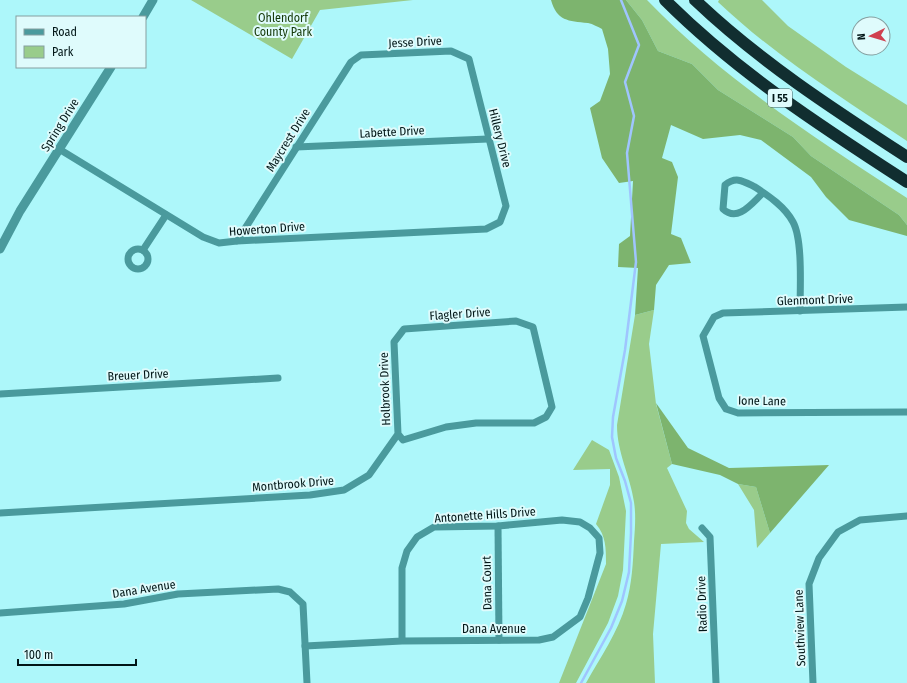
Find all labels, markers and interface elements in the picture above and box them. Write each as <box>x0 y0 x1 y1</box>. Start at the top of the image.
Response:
park label: Ohlendorf County Park <box>254 11 312 39</box>
legend <box>16 16 146 68</box>
north arrow <box>851 16 891 56</box>
text: Road <box>52 25 77 39</box>
text: N <box>855 33 868 41</box>
street label: Jesse Drive <box>388 34 442 50</box>
text: Park <box>52 45 74 59</box>
road number: I 55 <box>768 89 792 107</box>
street label: Spring Drive <box>38 96 82 154</box>
street label: Maycrest Drive <box>263 106 313 174</box>
street label: Hillery Drive <box>486 107 514 169</box>
street label: Labette Drive <box>359 123 425 141</box>
street label: Howerton Drive <box>229 219 306 239</box>
street label: Glenmont Drive <box>777 292 853 308</box>
street label: Flagler Drive <box>429 305 491 323</box>
street label: Holbrook Drive <box>377 352 393 426</box>
street label: Breuer Drive <box>107 366 169 384</box>
street label: Ione Lane <box>738 394 786 408</box>
street label: Montbrook Drive <box>252 473 334 495</box>
street label: Antonette Hills Drive <box>434 504 536 526</box>
street label: Dana Court <box>480 556 494 610</box>
street label: Radio Drive <box>694 576 710 632</box>
street label: Dana Avenue <box>111 577 177 601</box>
street label: Southview Lane <box>792 589 808 667</box>
street label: Dana Avenue <box>462 622 526 636</box>
scale bar <box>18 641 136 667</box>
text: 100 m <box>24 648 53 662</box>

